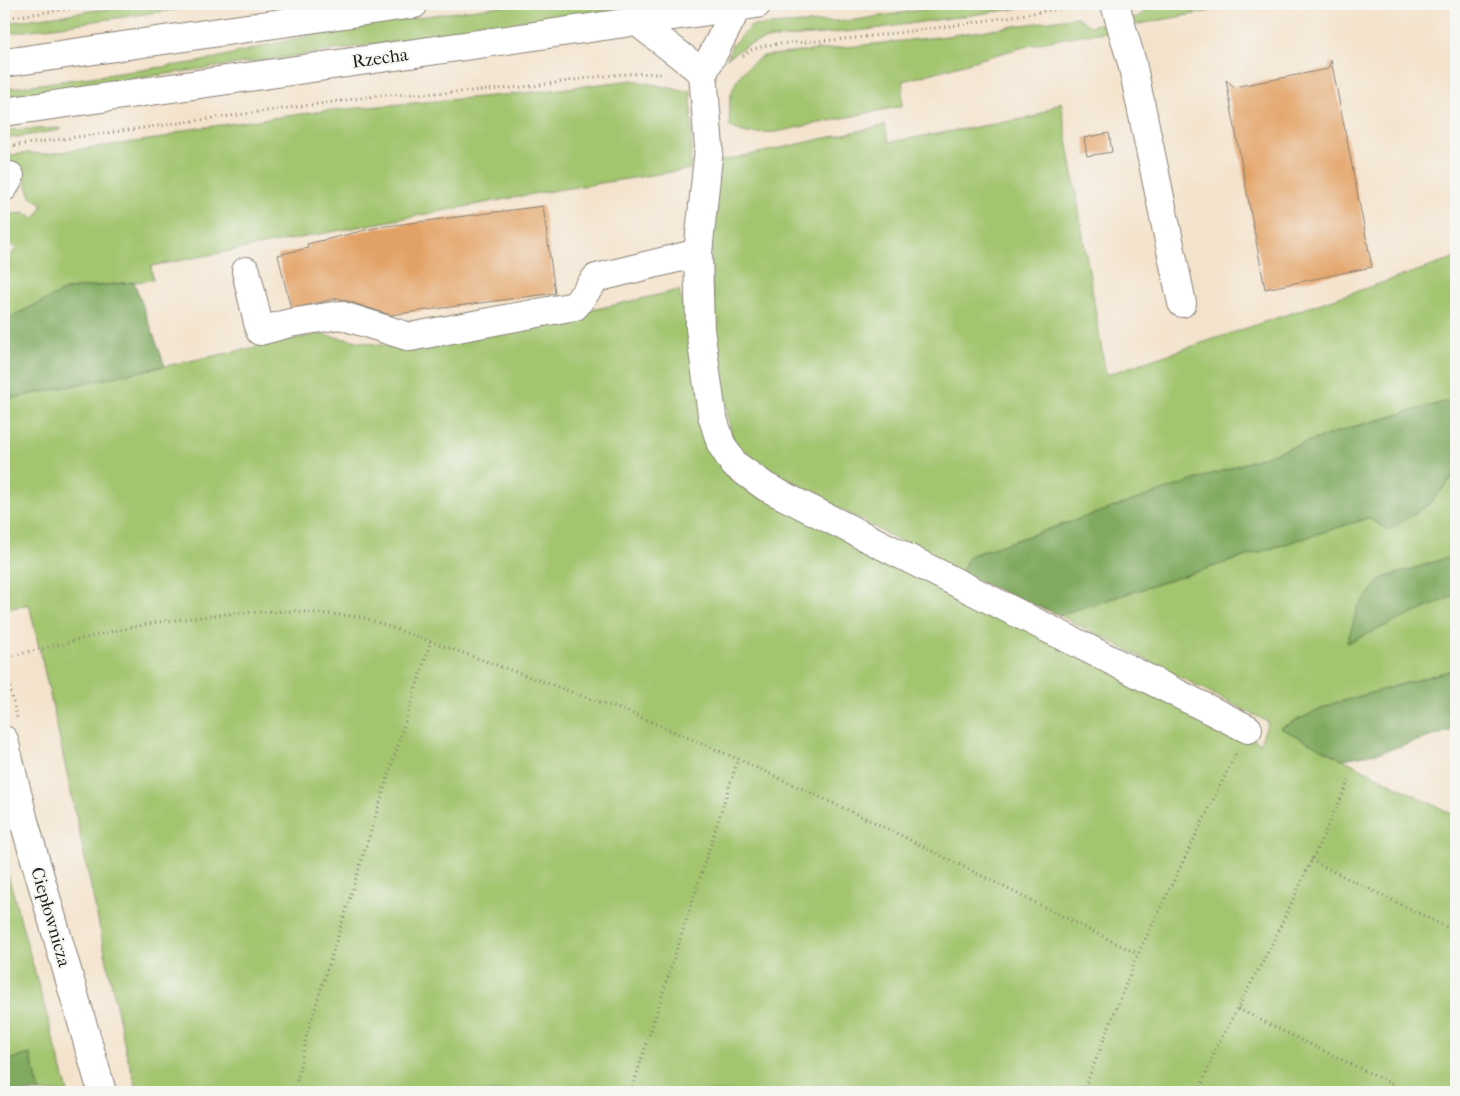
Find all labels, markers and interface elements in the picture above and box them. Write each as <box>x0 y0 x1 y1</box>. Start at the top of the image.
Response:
street label: Rzecha <box>351 44 410 73</box>
street label: Ciepłownicza <box>26 865 75 970</box>

